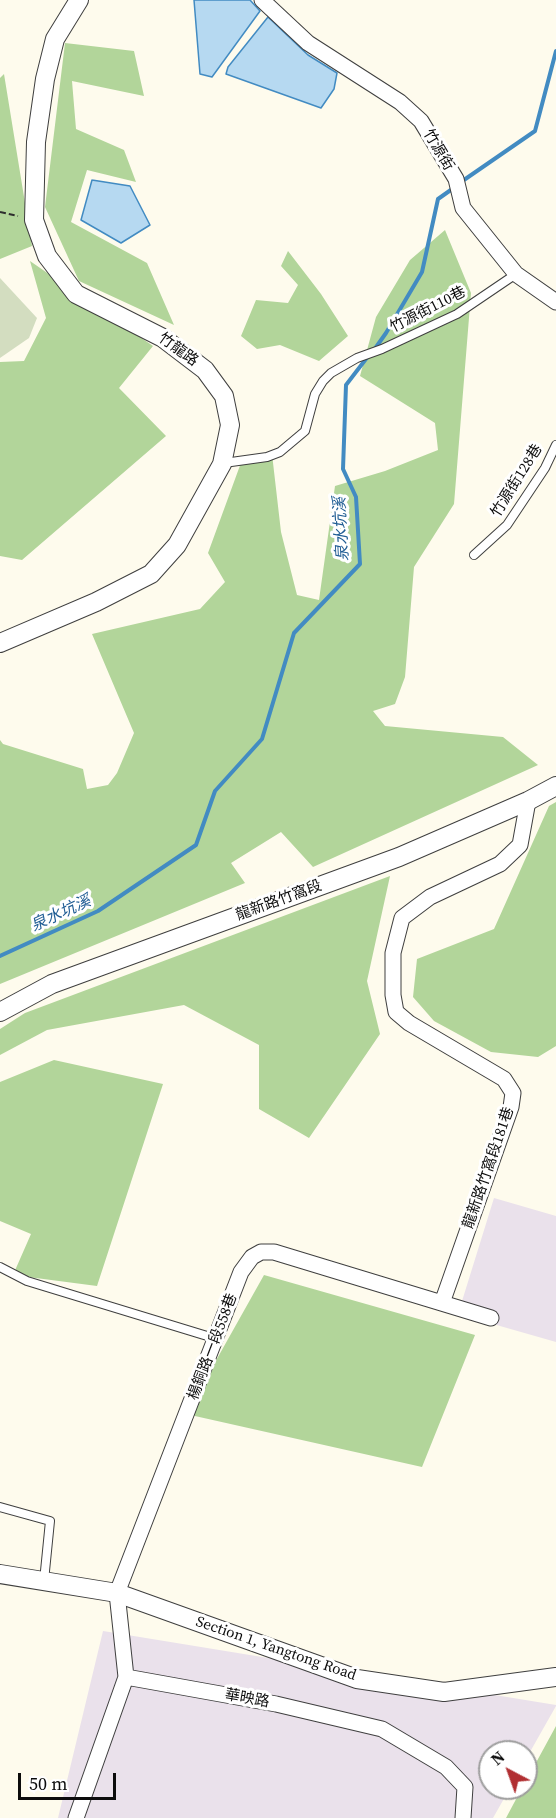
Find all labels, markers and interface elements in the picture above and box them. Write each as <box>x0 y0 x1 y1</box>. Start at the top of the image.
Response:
street label: 竹源街 <box>419 126 457 174</box>
street label: 竹源街110巷 <box>387 283 469 337</box>
street label: 竹龍路 <box>155 329 201 371</box>
street label: 竹源街128巷 <box>488 441 546 521</box>
water label: 泉水坑溪 <box>331 497 353 561</box>
street label: 龍新路竹窩段 <box>234 877 324 925</box>
water label: 泉水坑溪 <box>28 892 94 936</box>
street label: 龍新路竹窩段181巷 <box>460 1105 518 1231</box>
street label: 楊銅路一段558巷 <box>184 1291 242 1403</box>
street label: Section 1, Yangtong Road <box>193 1613 359 1685</box>
street label: 華映路 <box>223 1686 271 1712</box>
north arrow <box>478 1740 538 1800</box>
text: N <box>486 1746 509 1770</box>
scale bar <box>21 1761 118 1799</box>
text: 50 m <box>29 1771 67 1796</box>

